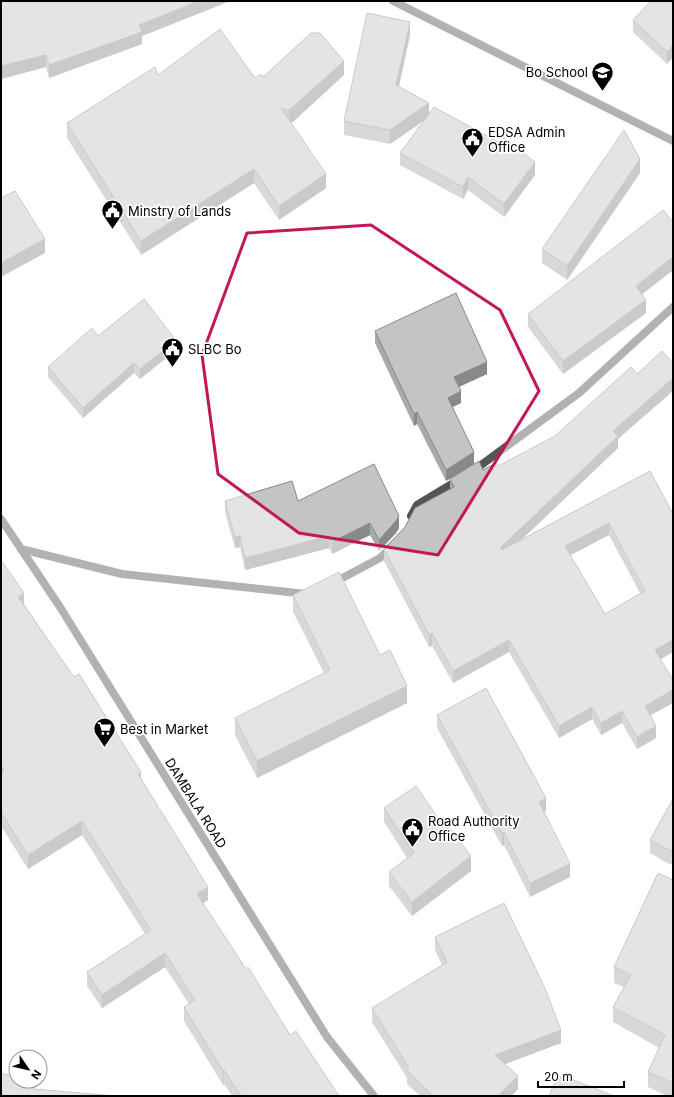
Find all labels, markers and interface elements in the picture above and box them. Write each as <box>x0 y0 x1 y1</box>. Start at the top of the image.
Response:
school or university icon: Bo School <box>590 59 616 92</box>
place label: Bo School <box>526 64 588 80</box>
place label: EDSA Admin Office <box>488 124 565 155</box>
public building icon: EDSA Admin Office <box>459 126 485 159</box>
public building icon: Minstry of Lands <box>100 198 126 231</box>
place label: Minstry of Lands <box>128 203 231 219</box>
public building icon: SLBC Bo <box>159 336 185 369</box>
place label: SLBC Bo <box>188 341 242 357</box>
supermarket icon: Best in Market <box>92 716 118 749</box>
place label: Best in Market <box>120 721 208 737</box>
street label: DAMBALA ROAD <box>162 755 230 851</box>
place label: Road Authority Office <box>428 813 519 844</box>
public building icon: Road Authority Office <box>400 815 426 848</box>
north arrow <box>8 1049 48 1089</box>
scale bar <box>538 1063 624 1089</box>
text: N <box>28 1067 44 1082</box>
text: 20 m <box>544 1069 573 1084</box>

